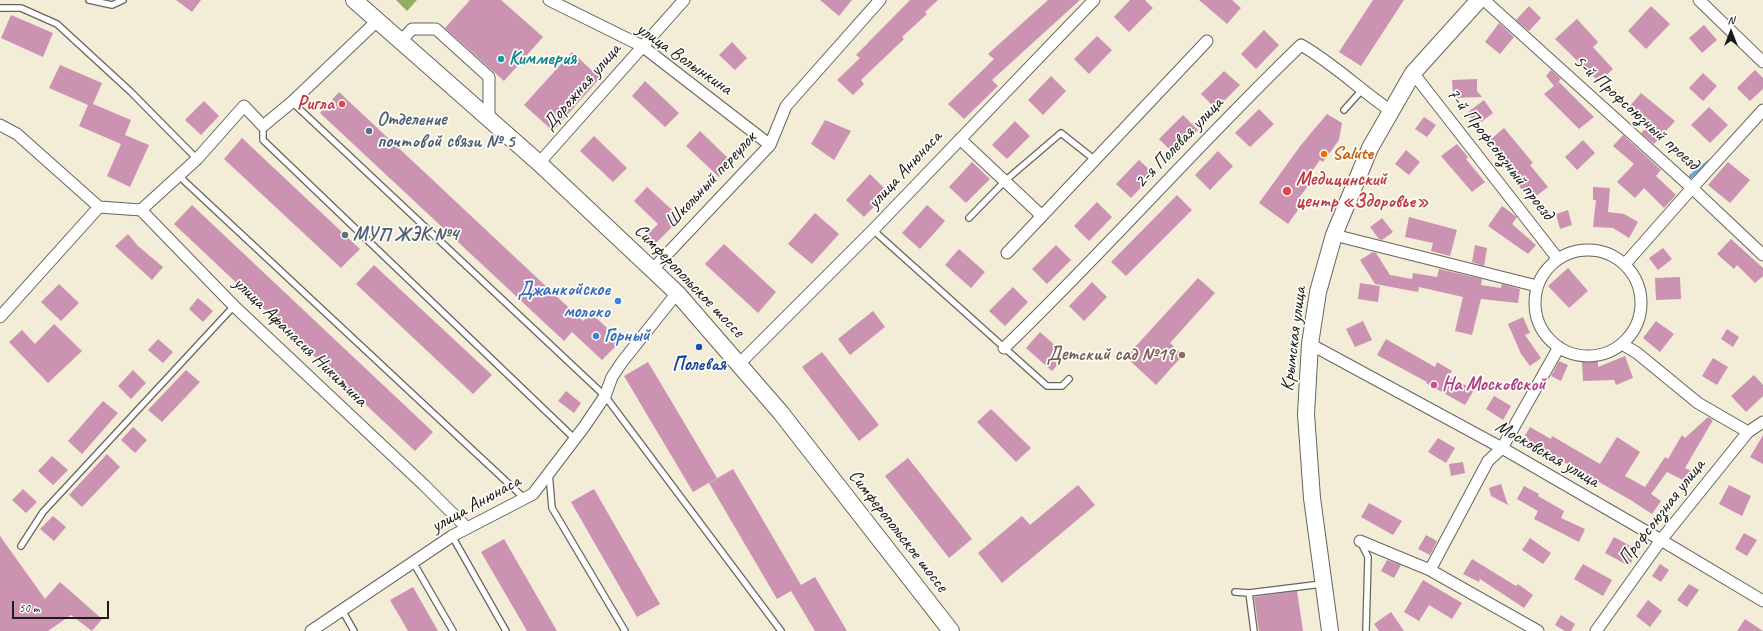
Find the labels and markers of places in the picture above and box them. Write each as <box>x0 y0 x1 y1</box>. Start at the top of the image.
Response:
place label: Киммерия <box>509 48 576 70</box>
marker: Киммерия <box>496 54 506 64</box>
place label: Ригла <box>297 93 334 115</box>
marker: Ригла <box>337 99 347 109</box>
place label: Отделение почтовой связи № 5 <box>377 109 514 153</box>
marker: Отделение почтовой связи № 5 <box>364 126 374 136</box>
place label: Salute <box>1332 143 1373 165</box>
marker: Salute <box>1319 149 1329 159</box>
place label: Медицинский центр «Здоровье» <box>1296 169 1429 213</box>
marker: Медицинский центр «Здоровье» <box>1281 185 1293 197</box>
place label: МУП ЖЭК №4 <box>353 224 458 246</box>
marker: МУП ЖЭК №4 <box>340 230 350 240</box>
place label: Джанкойское молоко <box>518 279 610 323</box>
marker: Джанкойское молоко <box>613 296 623 306</box>
place label: Горный <box>604 325 650 347</box>
marker: Горный <box>591 331 601 341</box>
marker: Полевая <box>694 342 704 352</box>
place label: Детский сад №19 <box>1047 344 1174 366</box>
marker: Детский сад №19 <box>1177 350 1187 360</box>
place label: Полевая <box>672 354 726 376</box>
place label: На Московской <box>1442 374 1545 396</box>
marker: На Московской <box>1429 380 1439 390</box>

